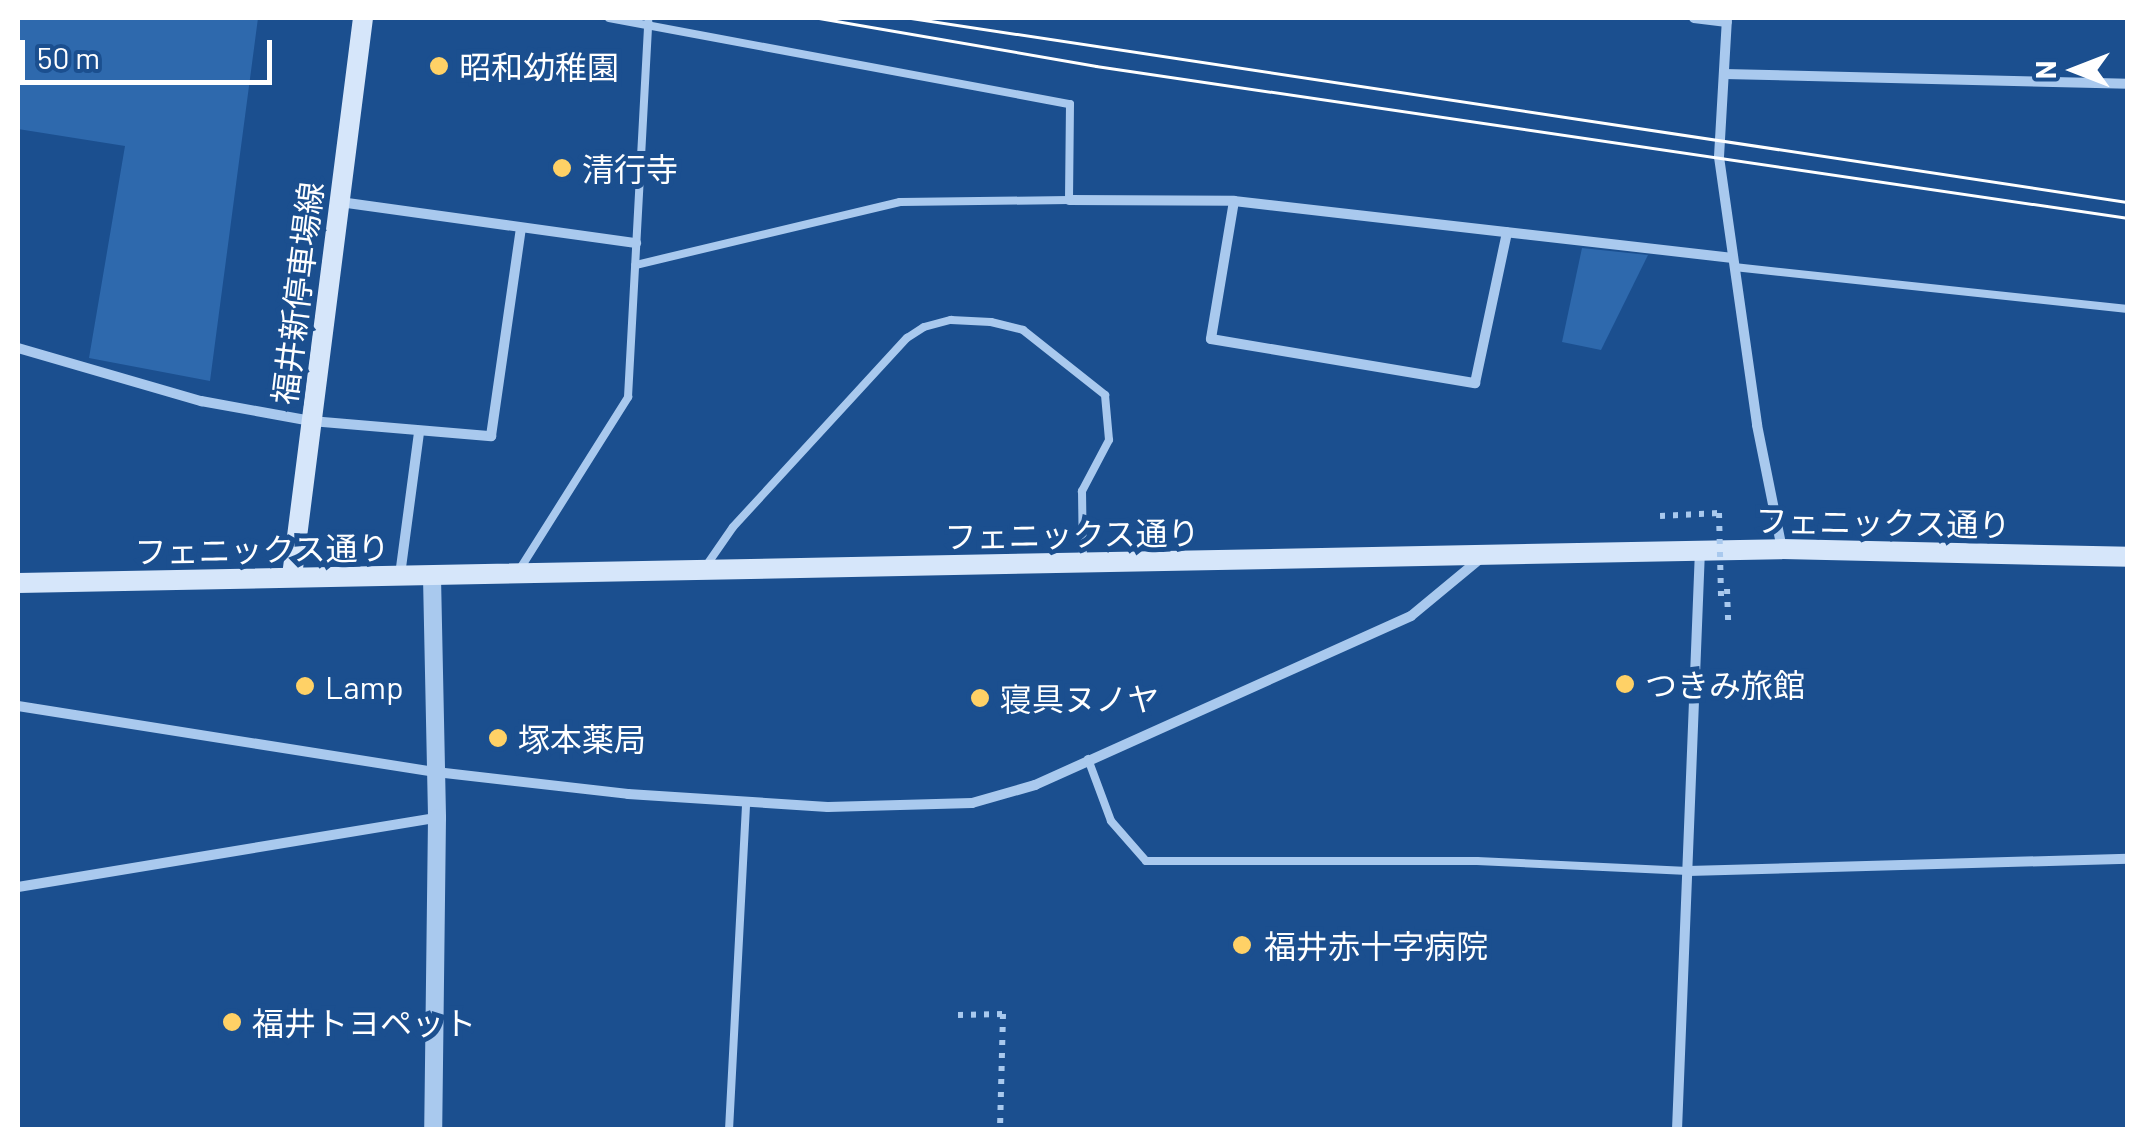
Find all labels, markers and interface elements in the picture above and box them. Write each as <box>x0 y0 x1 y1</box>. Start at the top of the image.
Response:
scale bar <box>25 20 278 82</box>
north arrow <box>2025 20 2125 120</box>
text: 50 m <box>37 39 100 75</box>
place label: 昭和幼稚園 <box>459 47 619 85</box>
marker: 昭和幼稚園 <box>428 55 450 77</box>
text: N <box>2028 61 2062 79</box>
place label: 清行寺 <box>582 149 678 187</box>
marker: 清行寺 <box>551 157 573 179</box>
street label: 福井新停車場線 <box>264 179 330 407</box>
street label: フェニックス通り <box>1755 501 2011 543</box>
street label: フェニックス通り <box>944 513 1200 555</box>
street label: フェニックス通り <box>134 528 390 570</box>
place label: つきみ旅館 <box>1645 665 1805 703</box>
place label: Lamp <box>325 667 404 705</box>
marker: つきみ旅館 <box>1614 673 1636 695</box>
marker: Lamp <box>294 675 316 697</box>
place label: 寝具ヌノヤ <box>1000 679 1160 717</box>
marker: 寝具ヌノヤ <box>969 687 991 709</box>
place label: 塚本薬局 <box>518 719 646 757</box>
marker: 塚本薬局 <box>487 727 509 749</box>
place label: 福井赤十字病院 <box>1264 926 1488 964</box>
marker: 福井赤十字病院 <box>1229 932 1255 958</box>
place label: 福井トヨペット <box>252 1003 476 1041</box>
marker: 福井トヨペット <box>221 1011 243 1033</box>

